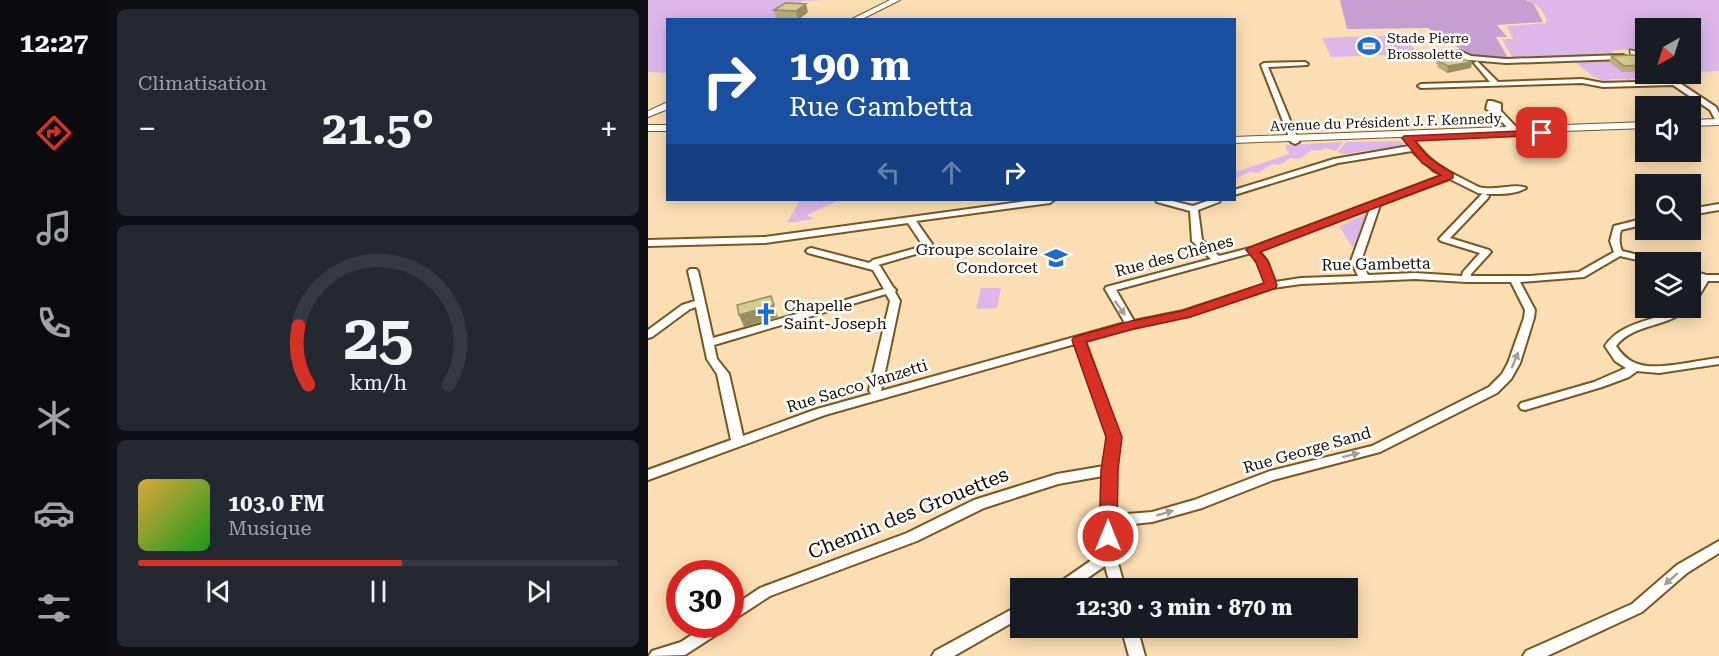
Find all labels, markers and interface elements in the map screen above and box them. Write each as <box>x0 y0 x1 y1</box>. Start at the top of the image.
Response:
north arrow <box>1635 18 1701 84</box>
map controls <box>1635 18 1701 318</box>
text: 12:27 <box>20 27 88 59</box>
place label: Stade Pierre Brossolette <box>1387 30 1469 62</box>
sports icon: Stade Pierre Brossolette <box>1356 33 1382 59</box>
text: 190 m <box>789 41 911 90</box>
icon: right <box>690 42 768 120</box>
text: Climatisation <box>138 71 267 95</box>
text: Rue Gambetta <box>789 91 973 123</box>
button: sound <box>1635 96 1701 162</box>
text: 21.5° <box>322 102 434 155</box>
pin <box>1516 107 1567 158</box>
text: − <box>138 109 156 148</box>
text: + <box>600 109 618 148</box>
street label: Avenue du Président J. F. Kennedy <box>1270 110 1503 134</box>
icon: directions <box>33 112 75 154</box>
icon: arrive <box>1525 116 1558 149</box>
icon: left <box>872 156 905 189</box>
icon: ahead <box>935 156 968 189</box>
icon: right <box>998 156 1031 189</box>
button: search <box>1635 174 1701 240</box>
icon: music <box>33 207 75 249</box>
street label: Rue des Chênes <box>1113 231 1236 281</box>
place label: Groupe scolaire Condorcet <box>916 240 1038 277</box>
school or university icon: Groupe scolaire Condorcet <box>1043 245 1069 271</box>
button: layers <box>1635 252 1701 318</box>
street label: Rue Gambetta <box>1321 254 1431 274</box>
place label: Chapelle Saint-Joseph <box>784 296 887 333</box>
one-way arrow <box>1114 299 1126 315</box>
text: 25 <box>343 301 413 374</box>
church icon: Chapelle Saint-Joseph <box>753 301 779 327</box>
icon: phone <box>33 302 75 344</box>
one-way arrow <box>1510 350 1520 368</box>
street label: Rue Sacco Vanzetti <box>784 355 930 417</box>
text: km/h <box>349 370 407 395</box>
icon: climate <box>33 397 75 439</box>
street label: Rue George Sand <box>1241 423 1373 477</box>
one-way arrow <box>1342 450 1360 459</box>
street label: Chemin des Grouettes <box>804 462 1012 564</box>
text: 103.0 FM <box>228 491 325 516</box>
icon: car <box>33 492 75 534</box>
position arrow <box>1076 504 1140 568</box>
one-way arrow <box>1157 508 1175 517</box>
text: Musique <box>228 516 312 540</box>
speed limit sign: 30 <box>666 560 744 638</box>
one-way arrow <box>1664 572 1679 585</box>
icon: previous <box>202 575 235 608</box>
icon: pause <box>362 575 395 608</box>
icon: next <box>522 575 555 608</box>
icon: filters <box>33 587 75 629</box>
text: 12:30 · 3 min · 870 m <box>1075 595 1293 620</box>

